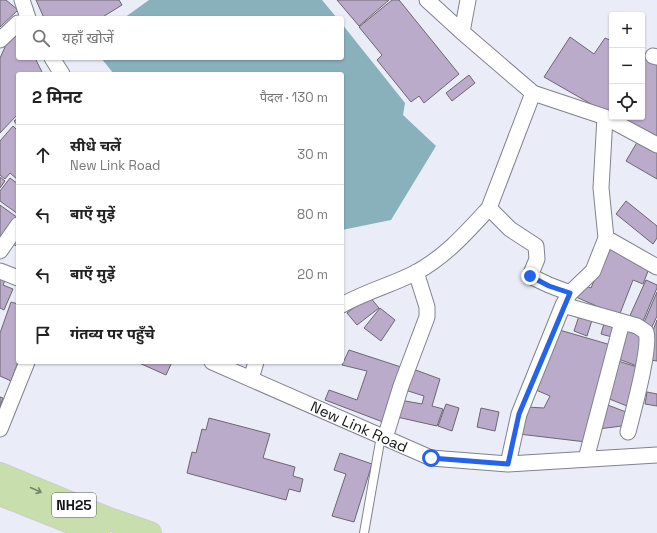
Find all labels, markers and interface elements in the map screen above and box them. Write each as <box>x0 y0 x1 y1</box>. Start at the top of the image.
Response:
map controls <box>609 12 645 120</box>
button: + <box>609 12 645 48</box>
search box <box>16 16 344 60</box>
icon: search <box>30 27 52 49</box>
text: यहाँ खोजें <box>62 28 114 47</box>
button: − <box>609 48 645 84</box>
button: locate <box>609 84 645 120</box>
text: 2 मिनट <box>32 86 82 108</box>
text: पैदल · 130 m <box>260 89 328 106</box>
text: सीधे चलें <box>70 136 121 155</box>
icon: ahead <box>32 144 54 166</box>
text: 30 m <box>297 146 328 163</box>
text: New Link Road <box>70 157 160 174</box>
icon: left <box>32 204 54 226</box>
text: बाएँ मुड़ें <box>70 204 115 223</box>
text: 80 m <box>297 206 328 223</box>
icon: left <box>32 264 54 286</box>
text: बाएँ मुड़ें <box>70 264 115 283</box>
text: 20 m <box>297 266 328 283</box>
route end <box>521 267 539 285</box>
icon: arrive <box>32 324 54 346</box>
text: गंतव्य पर पहुँचे <box>70 324 155 343</box>
street label: New Link Road <box>308 397 411 456</box>
route start <box>422 449 440 467</box>
one-way arrow <box>29 487 41 494</box>
road number: NH25 <box>52 493 96 517</box>

